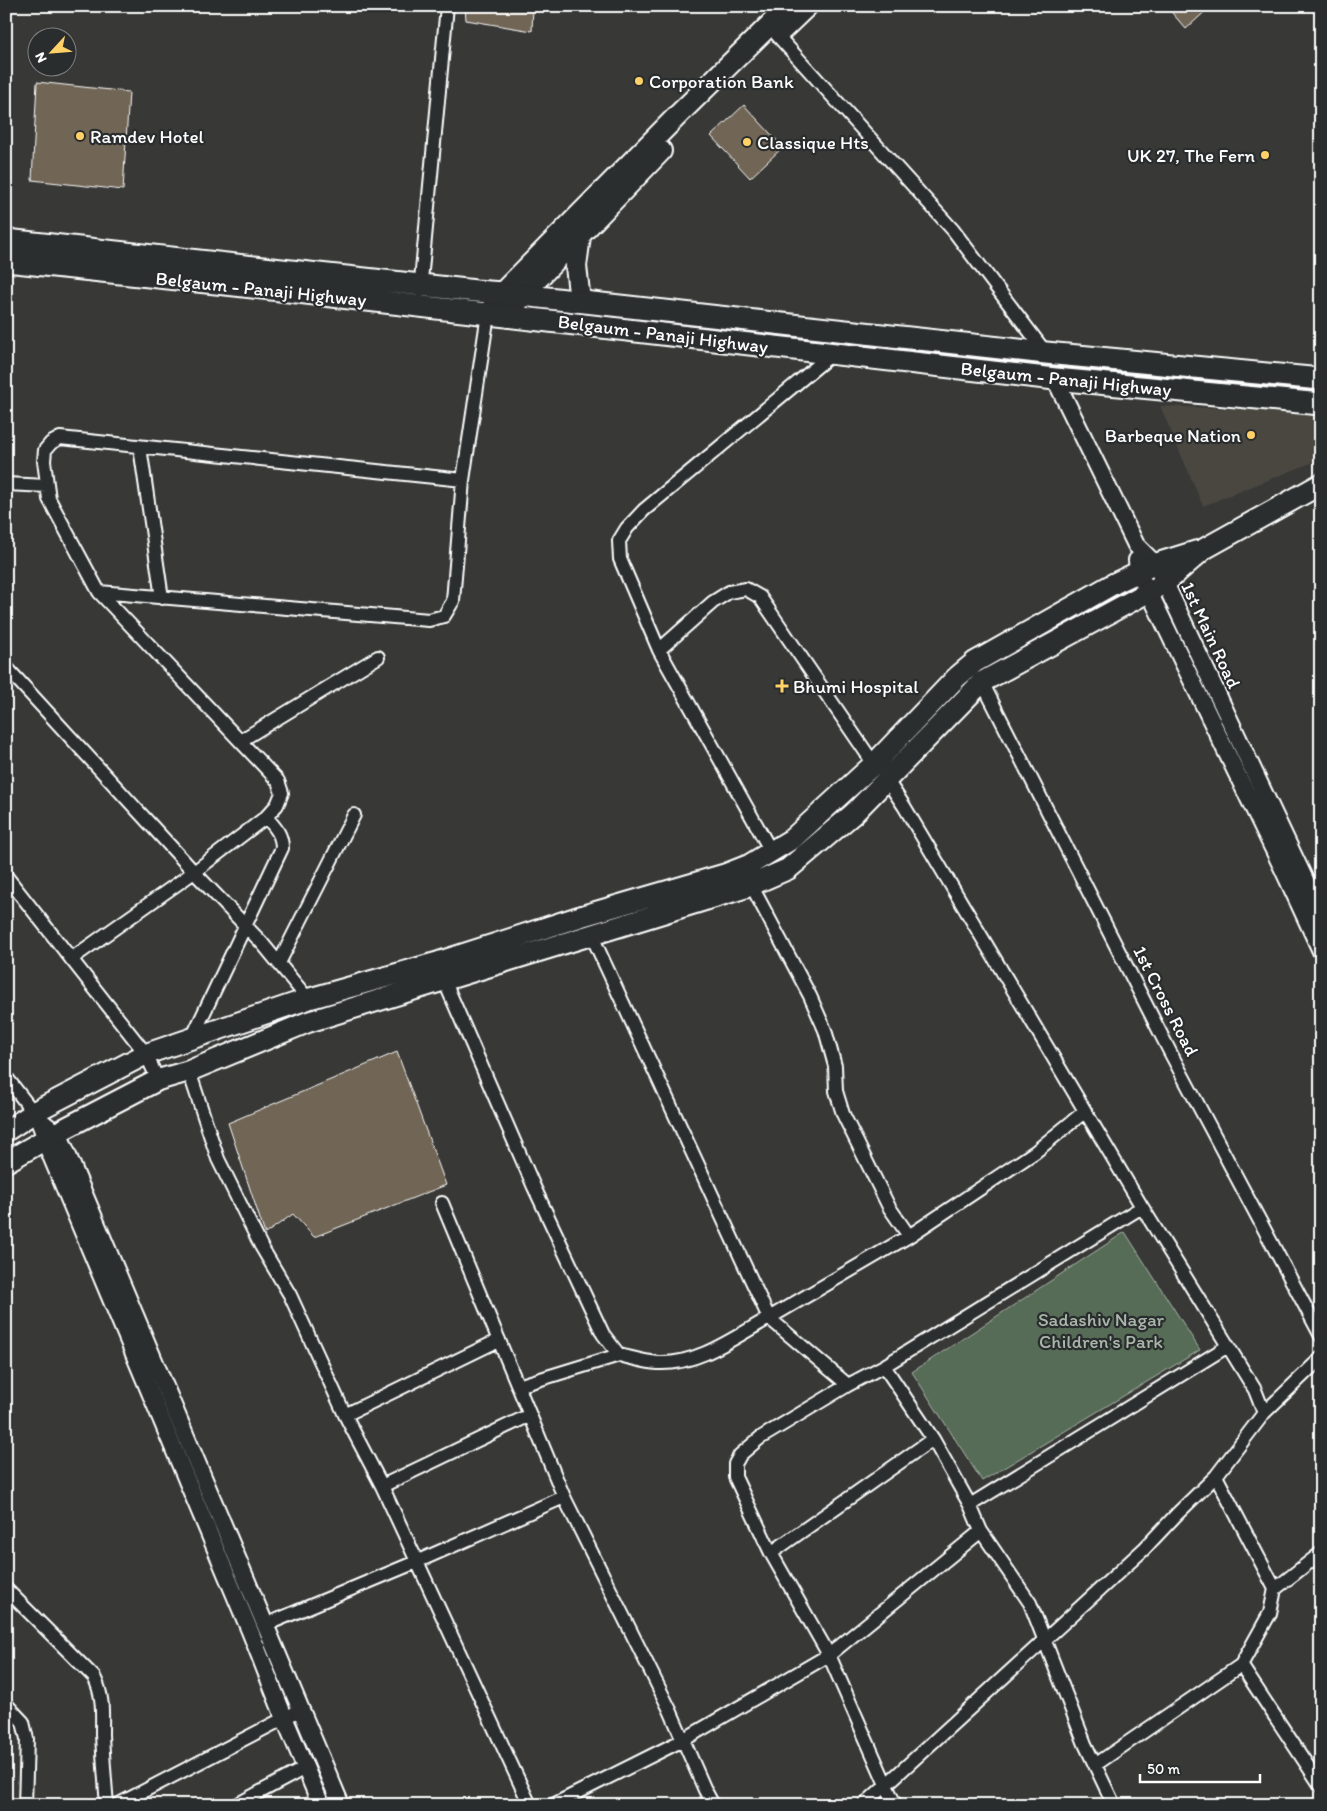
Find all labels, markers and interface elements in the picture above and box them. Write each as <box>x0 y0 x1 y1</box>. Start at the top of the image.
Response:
north arrow <box>28 28 78 78</box>
text: N <box>31 50 50 65</box>
place label: Corporation Bank <box>649 70 794 93</box>
marker: Corporation Bank <box>633 75 645 87</box>
place label: Ramdev Hotel <box>90 125 205 148</box>
marker: Ramdev Hotel <box>74 130 86 142</box>
place label: Classique Hts <box>757 131 869 154</box>
marker: Classique Hts <box>741 136 753 148</box>
place label: UK 27, The Fern <box>1127 144 1255 167</box>
marker: UK 27, The Fern <box>1259 149 1271 161</box>
street label: Belgaum - Panaji Highway <box>155 266 367 312</box>
street label: Belgaum - Panaji Highway <box>557 310 769 358</box>
street label: Belgaum - Panaji Highway <box>960 356 1172 402</box>
place label: Barbeque Nation <box>1105 424 1241 447</box>
marker: Barbeque Nation <box>1245 429 1257 441</box>
street label: 1st Main Road <box>1176 578 1246 693</box>
place label: Bhumi Hospital <box>793 675 919 698</box>
marker: Bhumi Hospital <box>775 679 789 693</box>
street label: 1st Cross Road <box>1128 942 1204 1061</box>
park label: Sadashiv Nagar Children's Park <box>1038 1308 1165 1353</box>
scale bar <box>1140 1751 1260 1783</box>
text: 50 m <box>1147 1760 1180 1778</box>

